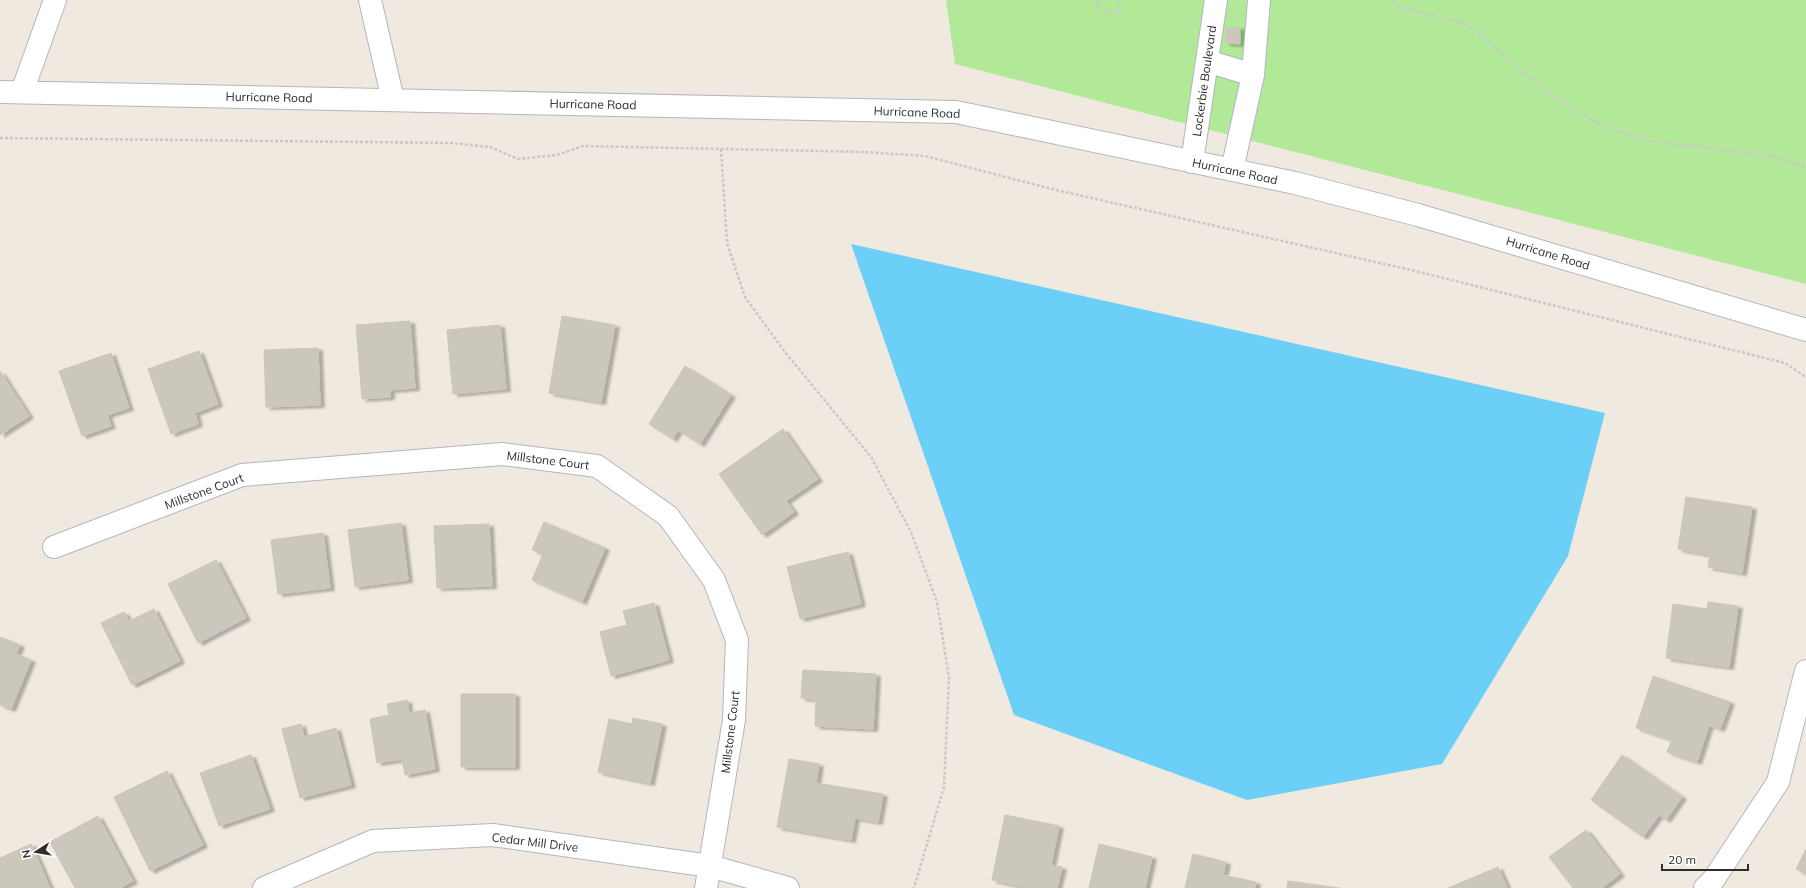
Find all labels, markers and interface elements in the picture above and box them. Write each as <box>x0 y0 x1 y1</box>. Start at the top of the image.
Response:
street label: Lockerbie Boulevard <box>1189 24 1219 138</box>
street label: Hurricane Road <box>225 89 313 105</box>
street label: Hurricane Road <box>549 96 637 112</box>
street label: Hurricane Road <box>873 103 961 121</box>
street label: Hurricane Road <box>1191 155 1279 187</box>
street label: Hurricane Road <box>1504 233 1592 273</box>
street label: Millstone Court <box>506 448 590 472</box>
street label: Millstone Court <box>162 470 246 512</box>
street label: Millstone Court <box>718 690 742 774</box>
street label: Cedar Mill Drive <box>491 829 579 855</box>
north arrow <box>16 832 56 872</box>
scale bar <box>1662 846 1748 872</box>
text: N <box>19 849 34 860</box>
text: 20 m <box>1668 852 1696 867</box>

